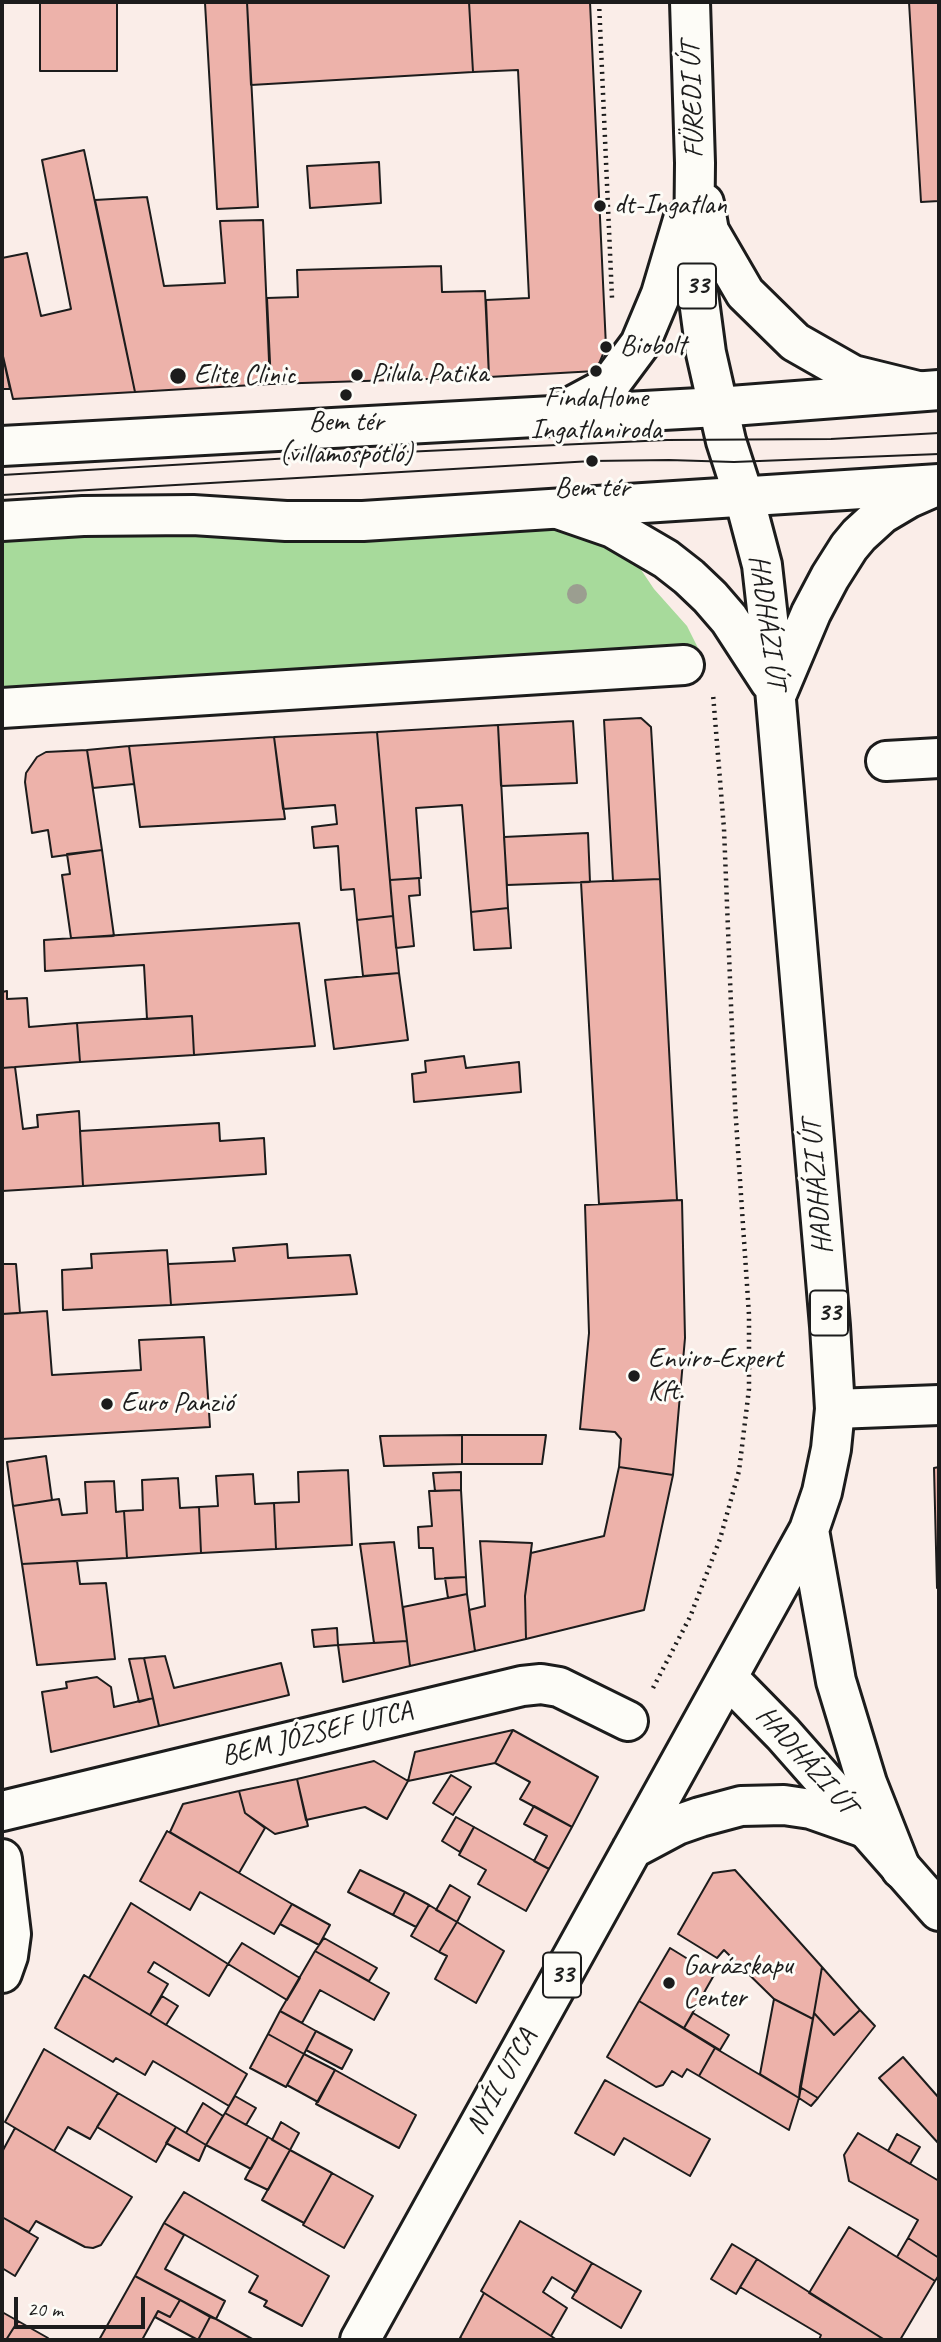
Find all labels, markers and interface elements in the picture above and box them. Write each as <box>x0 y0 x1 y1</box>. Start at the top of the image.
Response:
street label: FÜREDI ÚT <box>674 41 712 159</box>
place label: dt-Ingatlan <box>614 189 727 223</box>
marker: dt-Ingatlan <box>592 198 608 214</box>
road number: 33 <box>678 264 716 308</box>
place label: Biobolt <box>620 330 686 364</box>
marker: Biobolt <box>598 339 614 355</box>
place label: Pilula Patika <box>371 358 488 392</box>
place label: Elite Clinic <box>194 359 296 393</box>
marker: FindaHome Ingatlaniroda <box>588 363 604 379</box>
marker: Elite Clinic <box>168 366 188 386</box>
marker: Pilula Patika <box>349 367 365 383</box>
place label: FindaHome Ingatlaniroda <box>531 382 661 448</box>
marker: Bem tér (villamospótló) <box>338 387 354 403</box>
place label: Bem tér (villamospótló) <box>279 406 413 472</box>
marker: Bem tér <box>584 453 600 469</box>
place label: Bem tér <box>555 472 629 506</box>
street label: HADHÁZI ÚT <box>741 553 793 691</box>
street label: HADHÁZI ÚT <box>795 1118 841 1256</box>
road number: 33 <box>810 1290 848 1336</box>
place label: Enviro-Expert Kft. <box>648 1343 783 1409</box>
marker: Enviro-Expert Kft. <box>626 1368 642 1384</box>
place label: Euro Panzió <box>121 1387 234 1421</box>
marker: Euro Panzió <box>99 1396 115 1412</box>
street label: BEM JÓZSEF UTCA <box>218 1694 416 1774</box>
street label: HADHÁZI ÚT <box>748 1700 864 1822</box>
place label: Garázskapu Center <box>683 1950 793 2016</box>
road number: 33 <box>543 1952 581 1998</box>
marker: Garázskapu Center <box>661 1975 677 1991</box>
street label: NYÍL UTCA <box>459 2024 545 2140</box>
scale bar <box>18 2282 149 2326</box>
text: 20 m <box>27 2296 63 2322</box>

